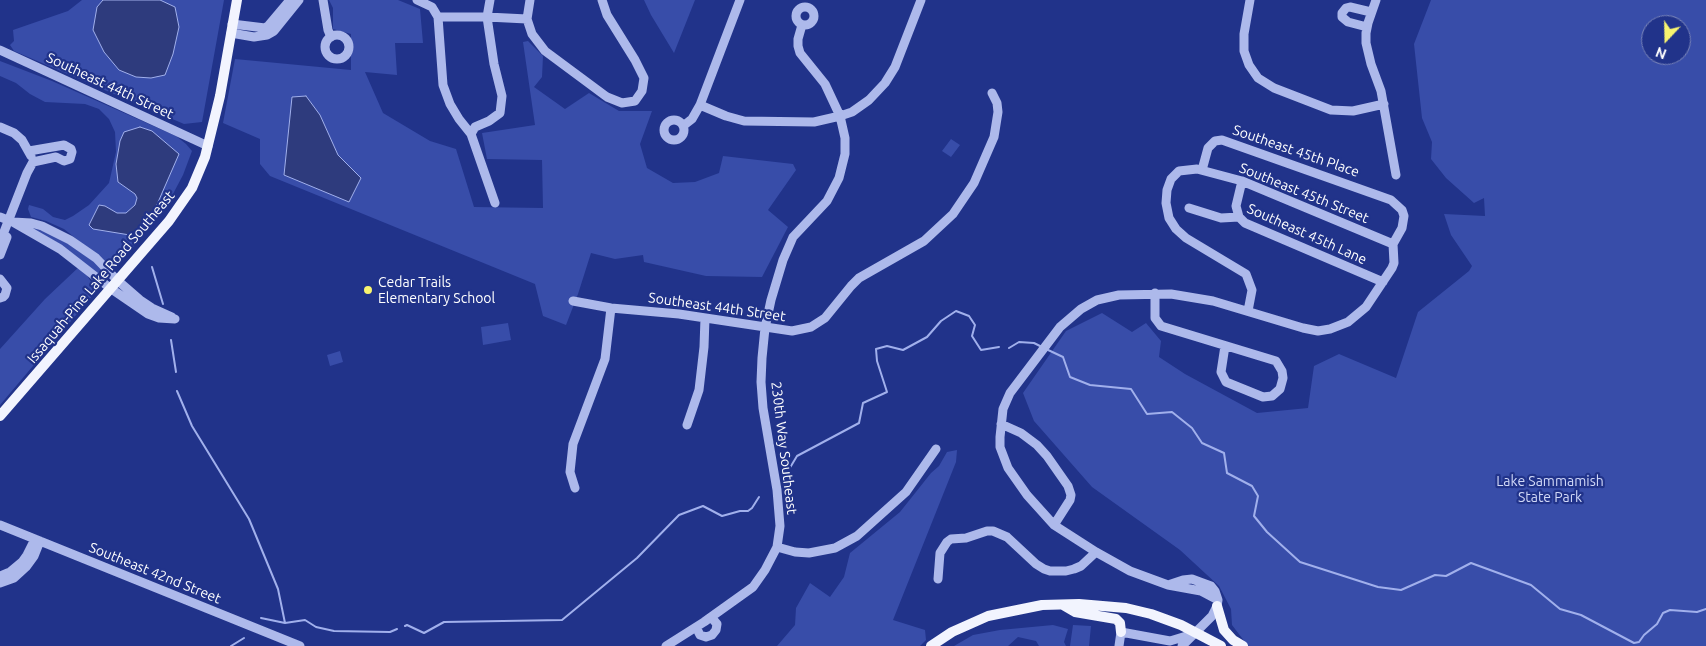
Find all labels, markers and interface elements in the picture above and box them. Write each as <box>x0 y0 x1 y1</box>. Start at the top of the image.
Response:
north arrow <box>1641 15 1691 65</box>
text: N <box>1653 44 1669 62</box>
street label: Southeast 44th Street <box>44 49 176 123</box>
street label: Southeast 45th Place <box>1231 121 1361 181</box>
street label: Southeast 45th Street <box>1237 159 1371 227</box>
street label: Issaquah-Pine Lake Road Southeast <box>24 187 178 367</box>
street label: Southeast 45th Lane <box>1245 200 1369 268</box>
place label: Cedar Trails Elementary School <box>378 274 495 306</box>
marker: Cedar Trails Elementary School <box>362 284 374 296</box>
street label: Southeast 44th Street <box>647 289 787 325</box>
street label: 230th Way Southeast <box>768 381 800 515</box>
park label: Lake Sammamish State Park <box>1496 473 1604 506</box>
street label: Southeast 42nd Street <box>86 539 224 607</box>

